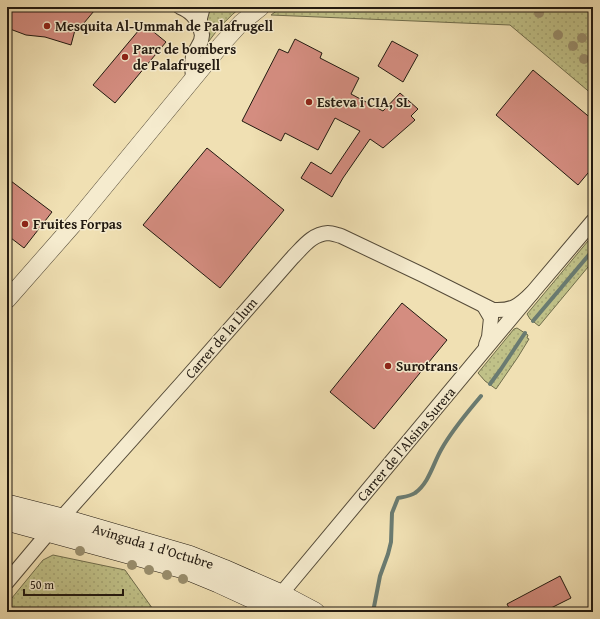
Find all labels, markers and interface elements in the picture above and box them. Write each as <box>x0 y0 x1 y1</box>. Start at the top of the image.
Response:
place label: Mesquita Al-Ummah de Palafrugell <box>55 16 274 36</box>
marker: Mesquita Al-Ummah de Palafrugell <box>42 21 52 31</box>
place label: Parc de bombers de Palafrugell <box>133 39 236 75</box>
marker: Parc de bombers de Palafrugell <box>120 52 130 62</box>
place label: Esteva i CIA, SL <box>317 92 411 112</box>
marker: Esteva i CIA, SL <box>304 97 314 107</box>
place label: Fruites Forpas <box>33 214 122 234</box>
marker: Fruites Forpas <box>20 219 30 229</box>
street label: Carrer de la Llum <box>180 293 262 383</box>
place label: Surotrans <box>396 356 458 376</box>
marker: Surotrans <box>383 361 393 371</box>
street label: Carrer de l'Alsina Surera <box>352 382 460 506</box>
street label: Avinguda 1 d'Octubre <box>90 518 216 574</box>
scale bar <box>24 571 123 597</box>
text: 50 m <box>30 576 54 593</box>

